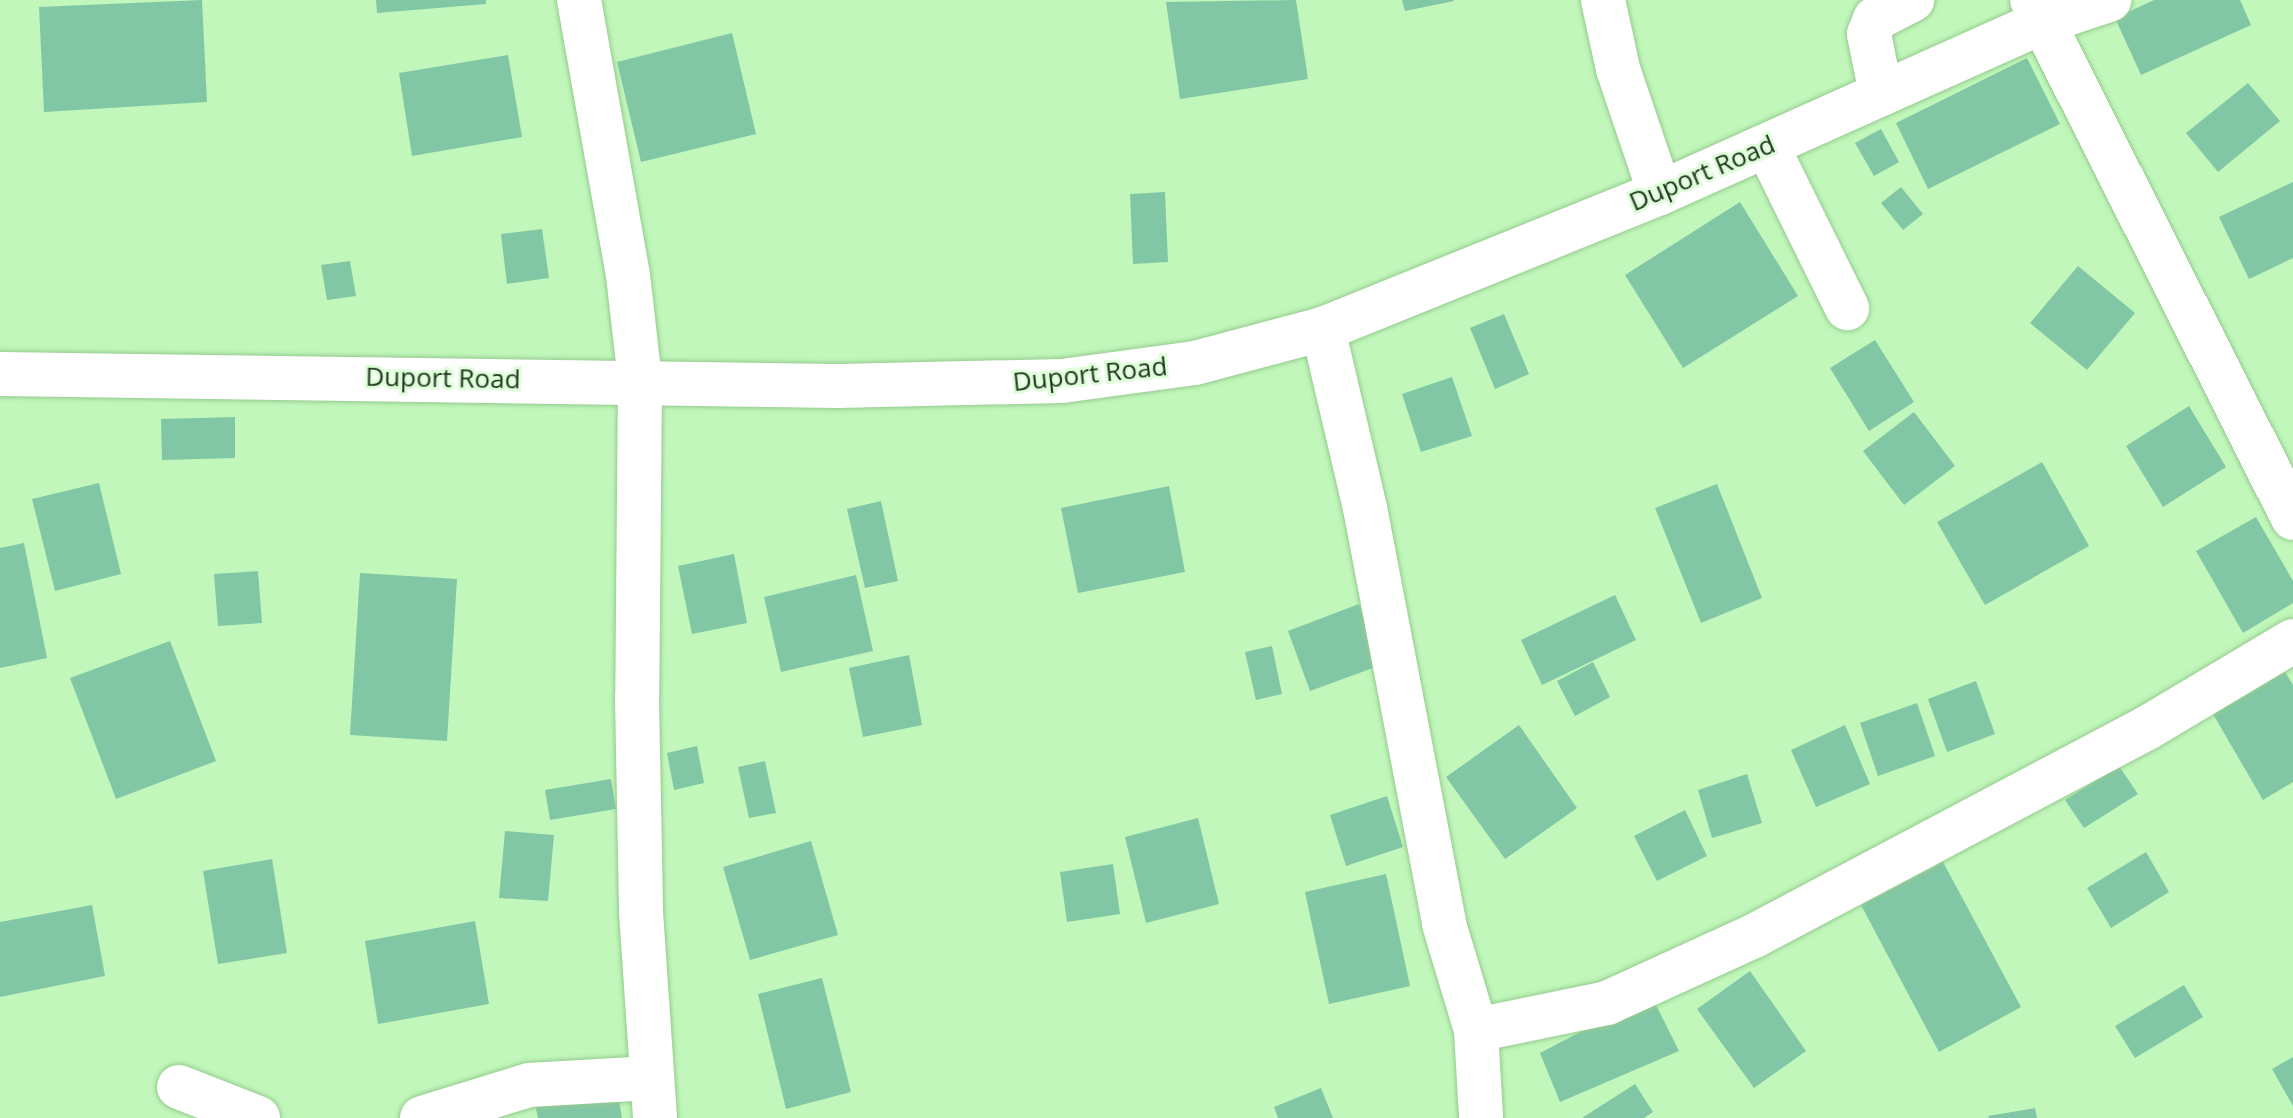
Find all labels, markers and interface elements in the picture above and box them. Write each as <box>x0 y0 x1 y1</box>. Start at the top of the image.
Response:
street label: Duport Road <box>1625 128 1779 218</box>
street label: Duport Road <box>1011 350 1169 398</box>
street label: Duport Road <box>365 361 521 395</box>

